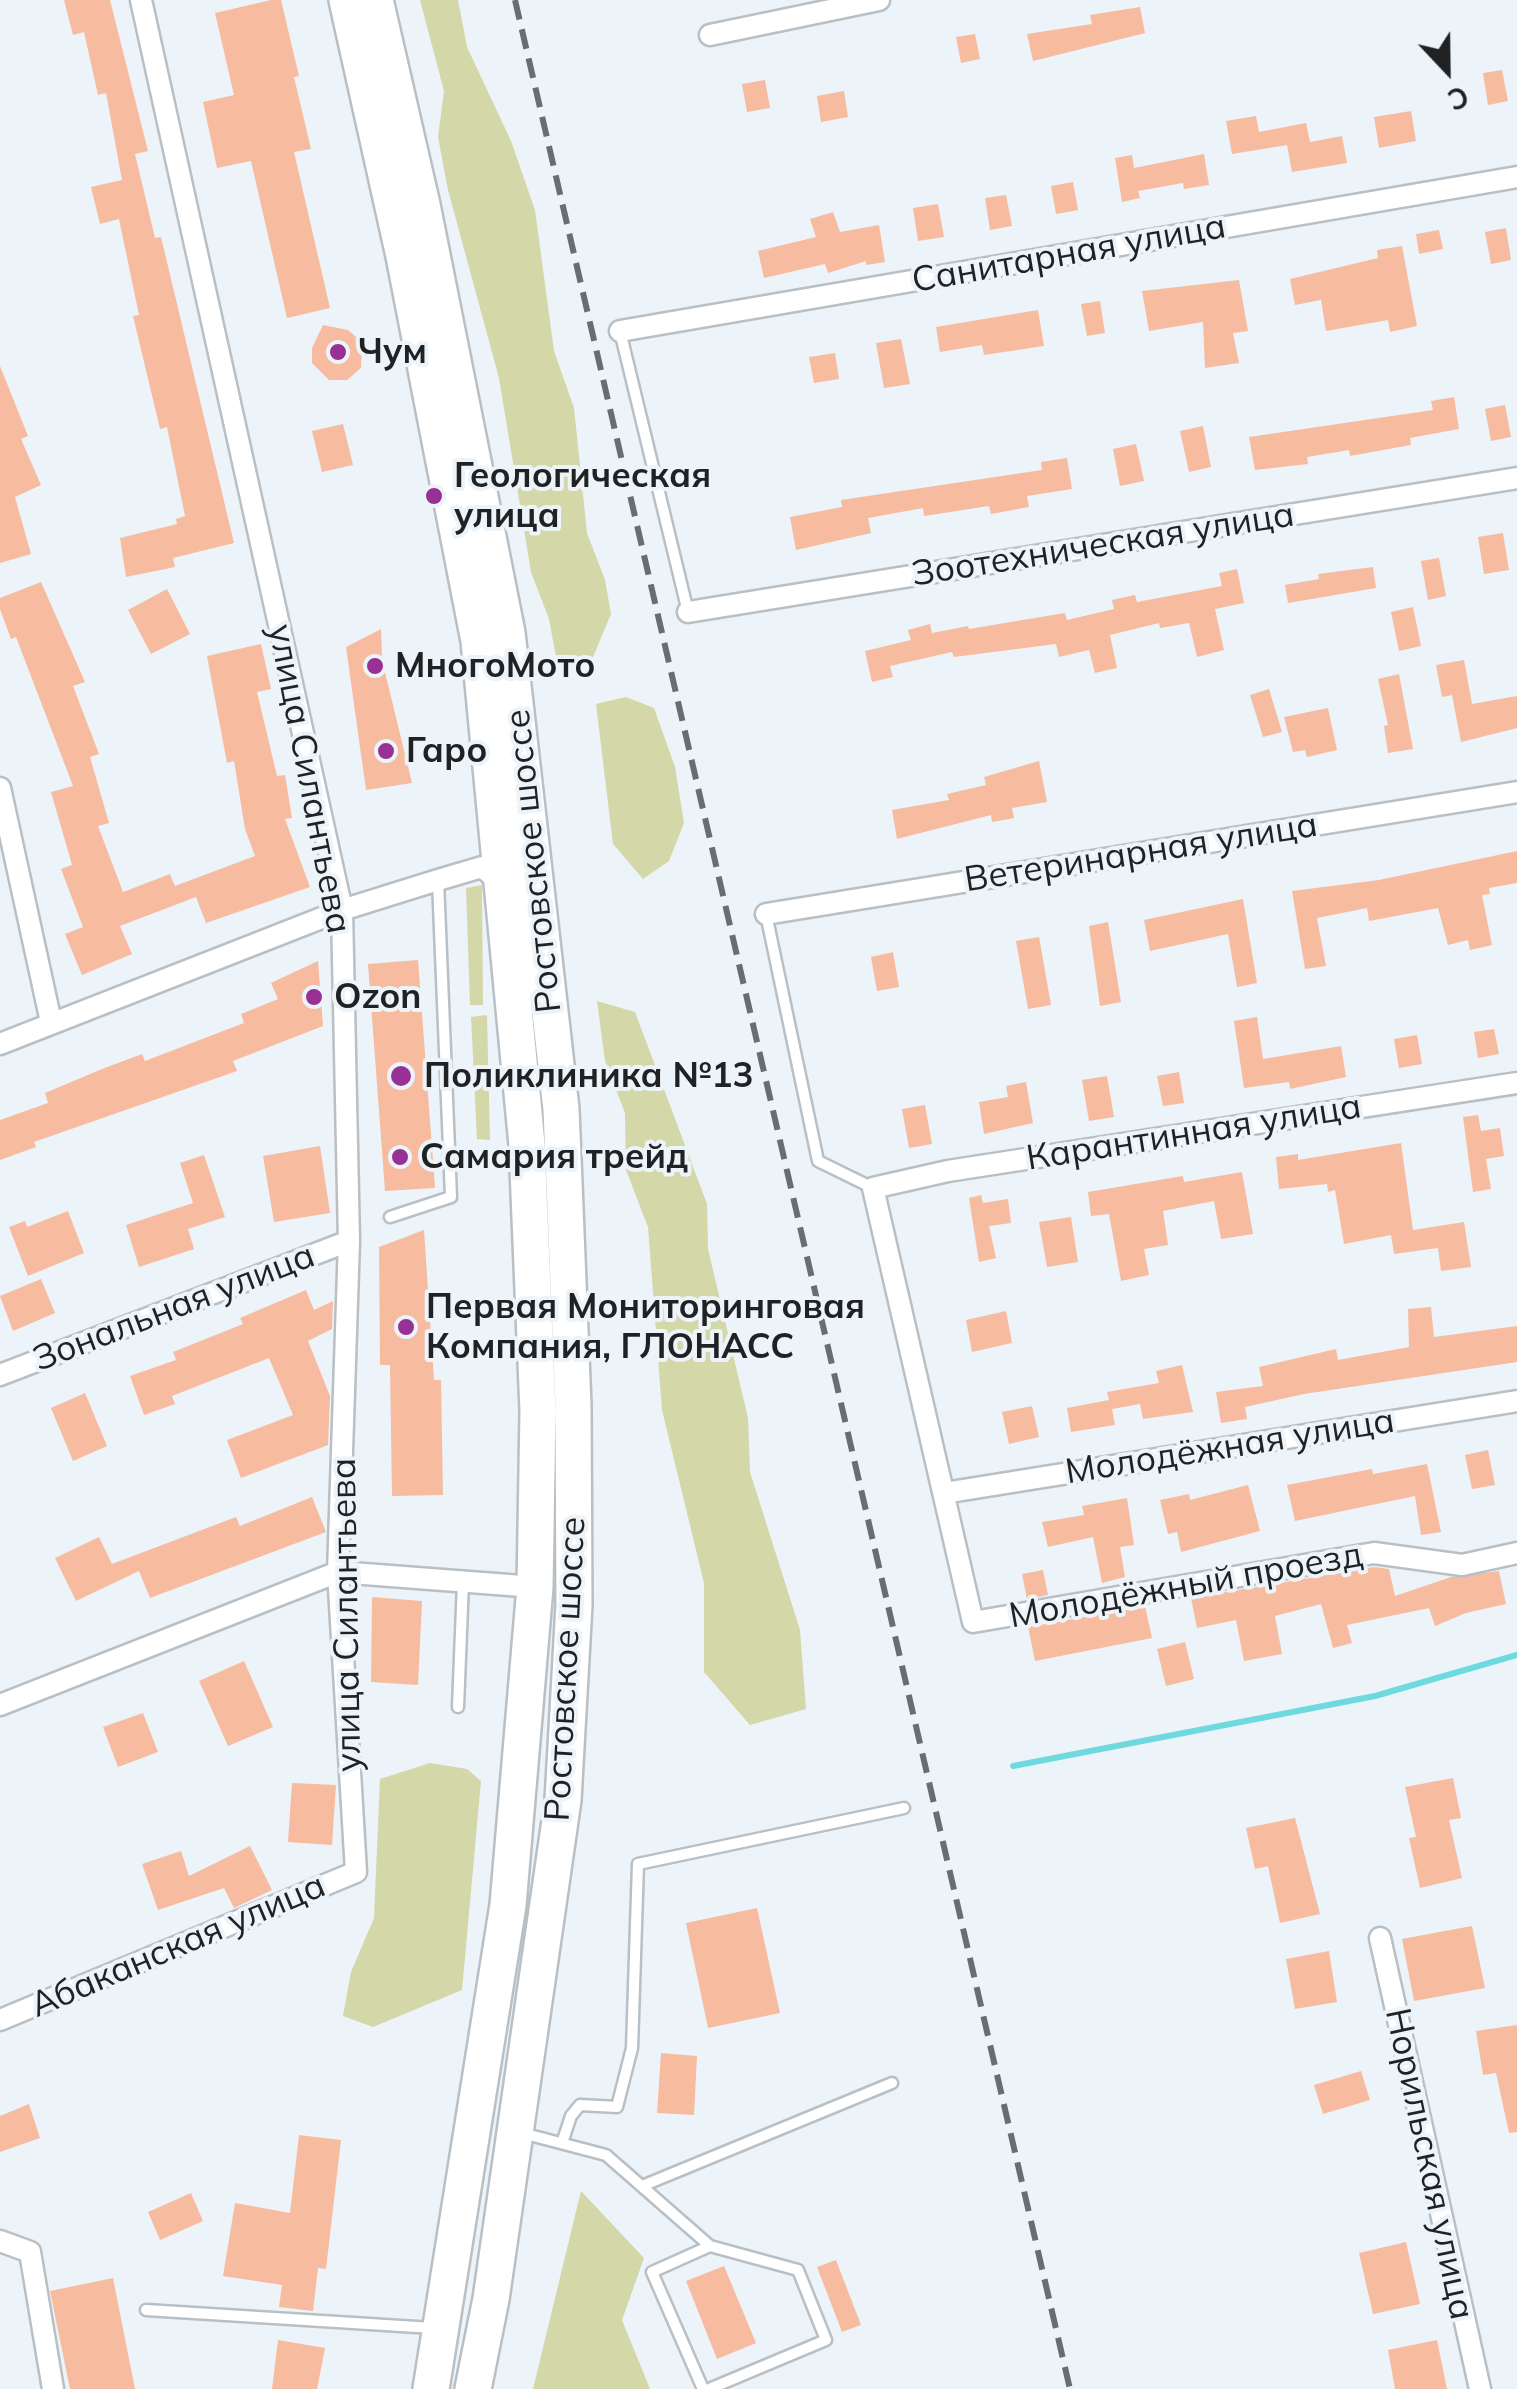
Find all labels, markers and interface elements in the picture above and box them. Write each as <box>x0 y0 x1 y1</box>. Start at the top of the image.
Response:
north arrow <box>1397 20 1497 120</box>
text: С <box>1443 78 1474 118</box>
street label: Санитарная улица <box>909 206 1229 302</box>
place label: Чум <box>358 331 427 373</box>
marker: Чум <box>327 341 349 363</box>
place label: Геологическая улица <box>454 455 711 537</box>
marker: Геологическая улица <box>423 485 445 507</box>
street label: Зоотехническая улица <box>909 494 1297 596</box>
street label: улица Силантьева <box>258 621 360 937</box>
place label: МногоМото <box>395 645 595 687</box>
marker: МногоМото <box>364 655 386 677</box>
street label: Ростовское шоссе <box>497 707 571 1015</box>
place label: Гаро <box>406 730 487 772</box>
marker: Гаро <box>375 740 397 762</box>
street label: Ветеринарная улица <box>961 804 1321 902</box>
place label: Ozon <box>334 976 421 1018</box>
marker: Ozon <box>303 986 325 1008</box>
place label: Поликлиника №13 <box>424 1055 753 1097</box>
marker: Поликлиника №13 <box>388 1063 414 1089</box>
street label: Карантинная улица <box>1024 1086 1364 1180</box>
place label: Самария трейд <box>420 1136 688 1178</box>
marker: Самария трейд <box>389 1146 411 1168</box>
street label: Зональная улица <box>27 1235 321 1381</box>
place label: Первая Мониторинговая Компания, ГЛОНАСС <box>426 1286 865 1368</box>
marker: Первая Мониторинговая Компания, ГЛОНАСС <box>395 1316 417 1338</box>
street label: Молодёжная улица <box>1063 1400 1397 1494</box>
street label: улица Силантьева <box>323 1458 371 1772</box>
street label: Ростовское шоссе <box>537 1516 595 1822</box>
street label: Молодёжный проезд <box>1006 1534 1366 1638</box>
street label: Абаканская улица <box>24 1865 332 2027</box>
street label: Норильская улица <box>1375 2004 1483 2324</box>

